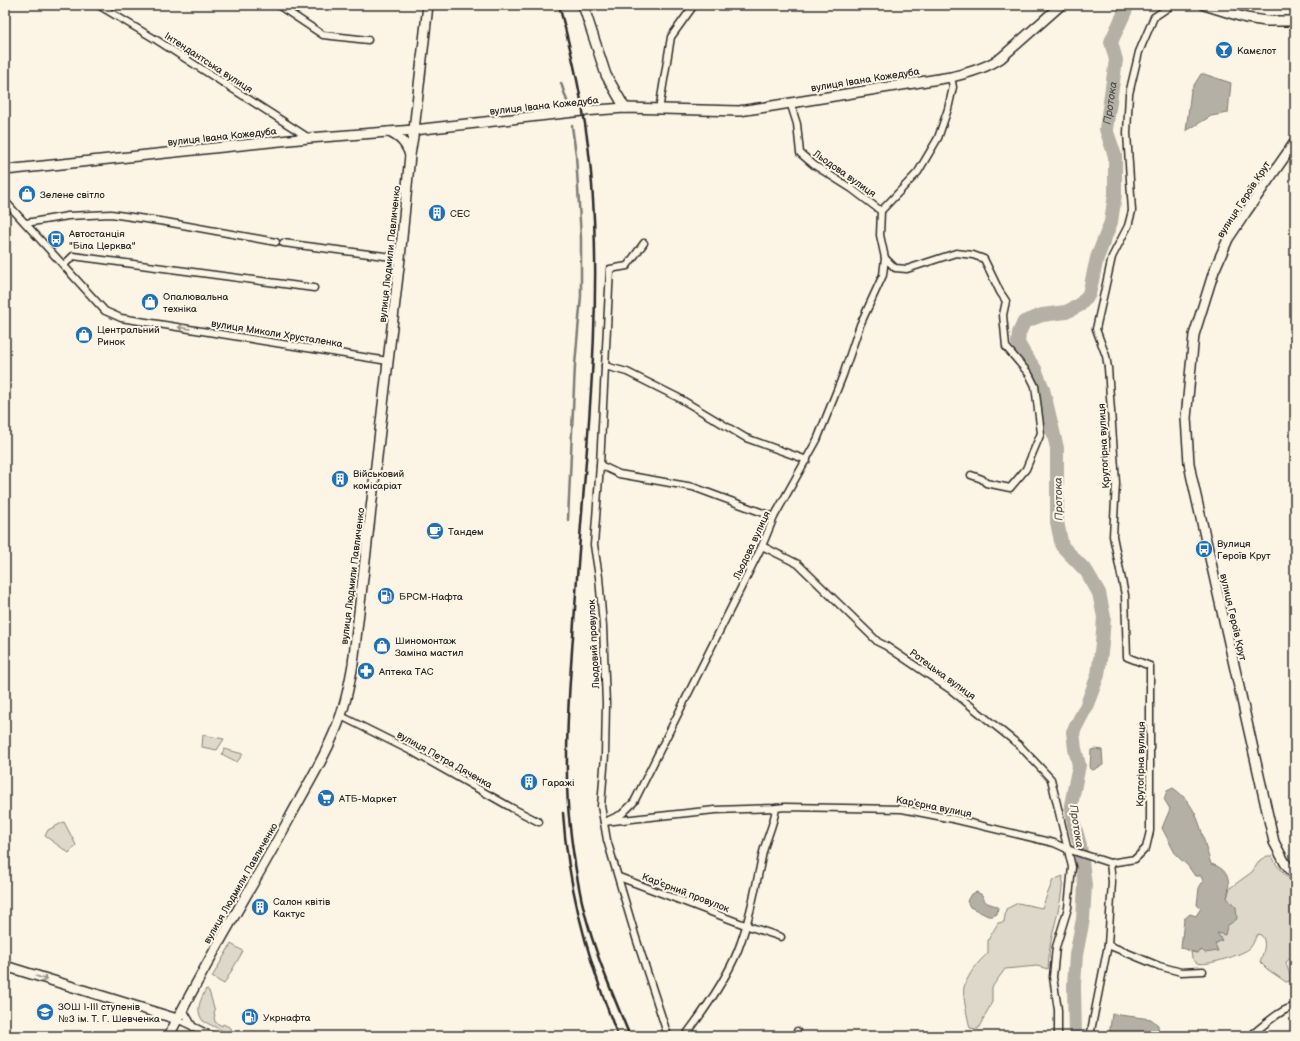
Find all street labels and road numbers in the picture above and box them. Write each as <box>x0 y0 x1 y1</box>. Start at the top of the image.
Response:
street label: Інтендантська вулиця <box>162 30 255 96</box>
street label: вулиця Івана Кожедуба <box>810 65 920 94</box>
street label: вулиця Івана Кожедуба <box>489 94 599 118</box>
street label: вулиця Івана Кожедуба <box>167 125 277 149</box>
street label: Льодова вулиця <box>810 147 879 200</box>
street label: вулиця Героїв Крут <box>1215 159 1273 240</box>
street label: вулиця Людмили Павличенко <box>377 185 403 323</box>
street label: вулиця Миколи Хрусталенка <box>210 318 344 350</box>
street label: Крутогірна вулиця <box>1096 403 1112 489</box>
street label: вулиця Людмили Павличенко <box>339 507 367 645</box>
street label: Льодова вулиця <box>730 509 773 582</box>
street label: вулиця Героїв Крут <box>1217 573 1249 662</box>
street label: Льодовий провулок <box>586 598 602 690</box>
street label: Ротецька вулиця <box>907 647 978 703</box>
street label: Крутогірна вулиця <box>1134 721 1148 807</box>
street label: вулиця Петра Дяченка <box>395 729 494 791</box>
street label: Карʼєрна вулиця <box>895 794 973 820</box>
street label: вулиця Людмили Павличенко <box>201 821 280 946</box>
street label: Карʼєрний провулок <box>640 871 732 915</box>

